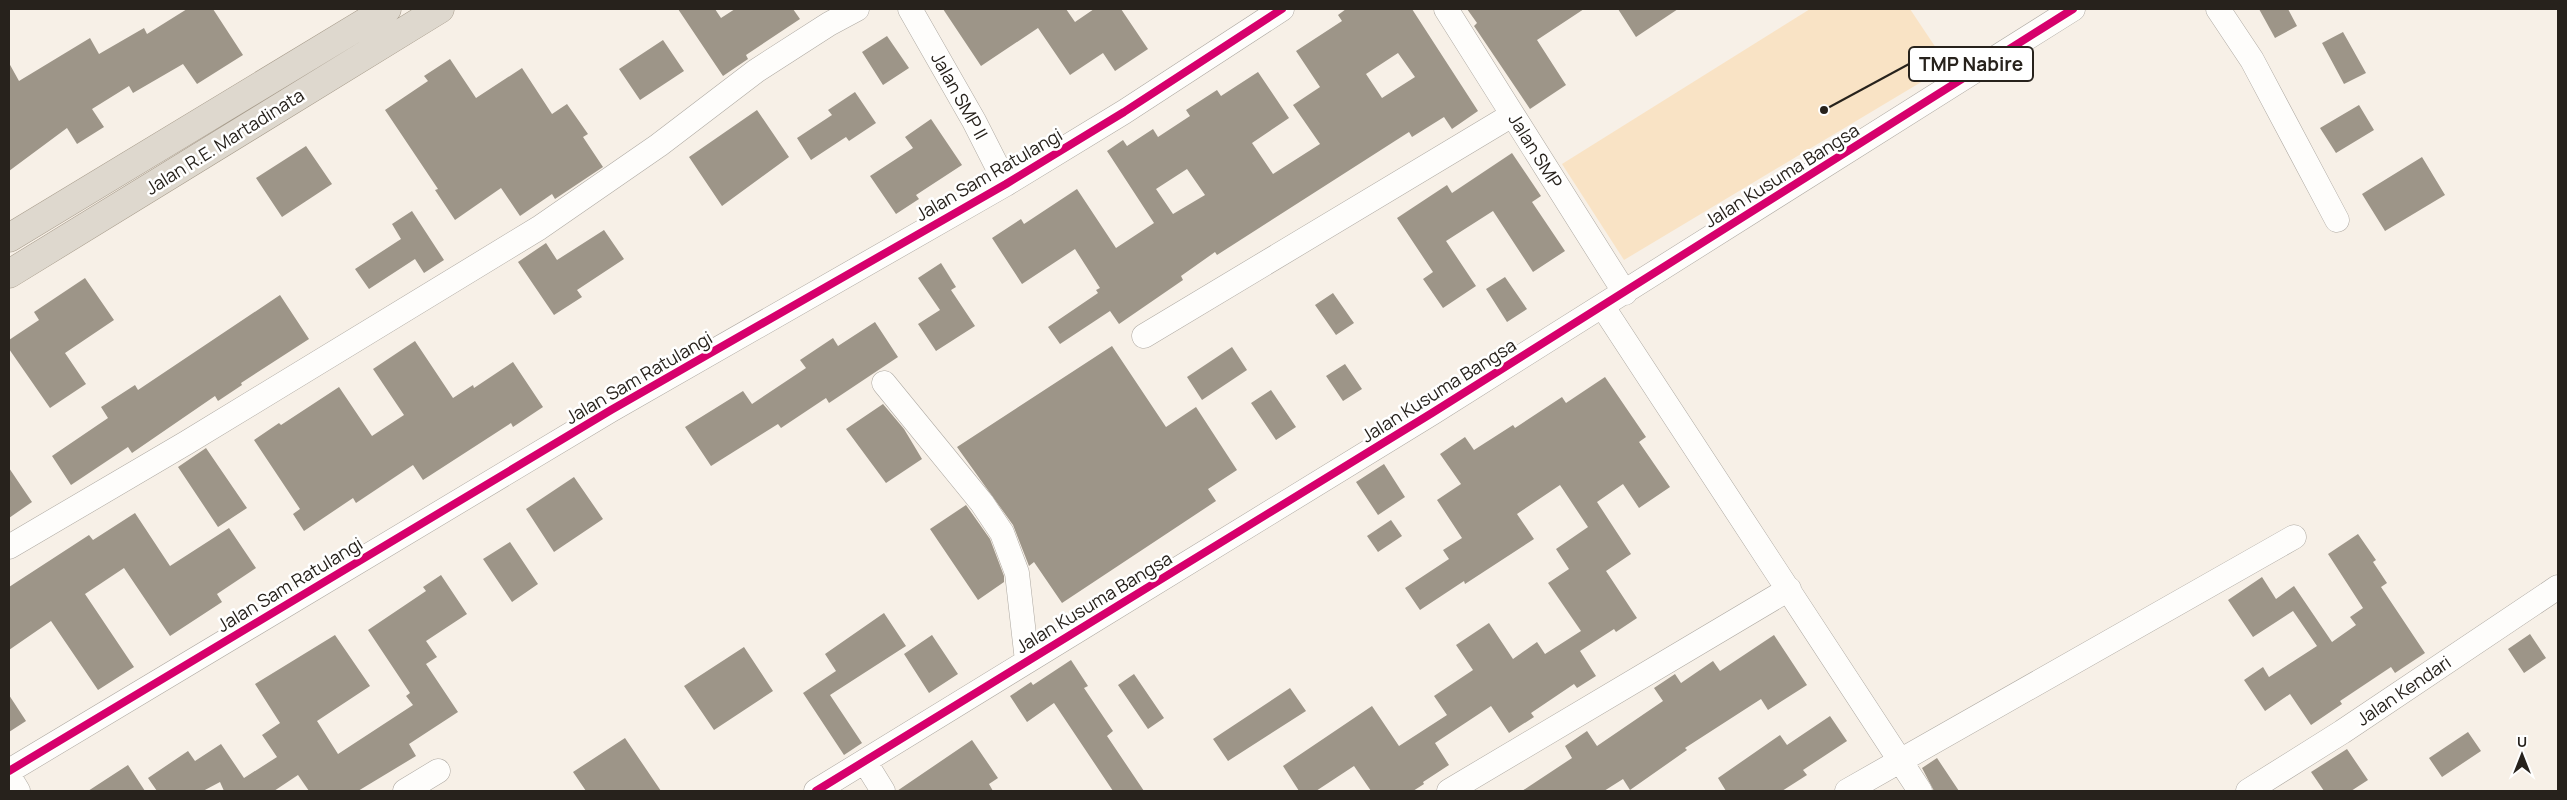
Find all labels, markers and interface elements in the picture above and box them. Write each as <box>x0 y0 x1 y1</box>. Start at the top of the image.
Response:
callout: TMP Nabire <box>1909 47 2033 81</box>
street label: Jalan SMP II <box>926 48 994 143</box>
text: TMP Nabire <box>1919 51 2023 77</box>
street label: Jalan R.E. Martadinata <box>141 83 308 200</box>
street label: Jalan SMP <box>1503 109 1568 193</box>
street label: Jalan Kusuma Bangsa <box>1699 118 1863 233</box>
street label: Jalan Sam Ratulangi <box>911 122 1066 226</box>
street label: Jalan Sam Ratulangi <box>561 325 716 429</box>
street label: Jalan Kusuma Bangsa <box>1356 333 1520 448</box>
street label: Jalan Sam Ratulangi <box>212 531 367 637</box>
street label: Jalan Kusuma Bangsa <box>1011 546 1176 658</box>
street label: Jalan Kendari <box>2352 650 2455 731</box>
north arrow <box>2497 730 2547 780</box>
text: U <box>2517 732 2527 751</box>

